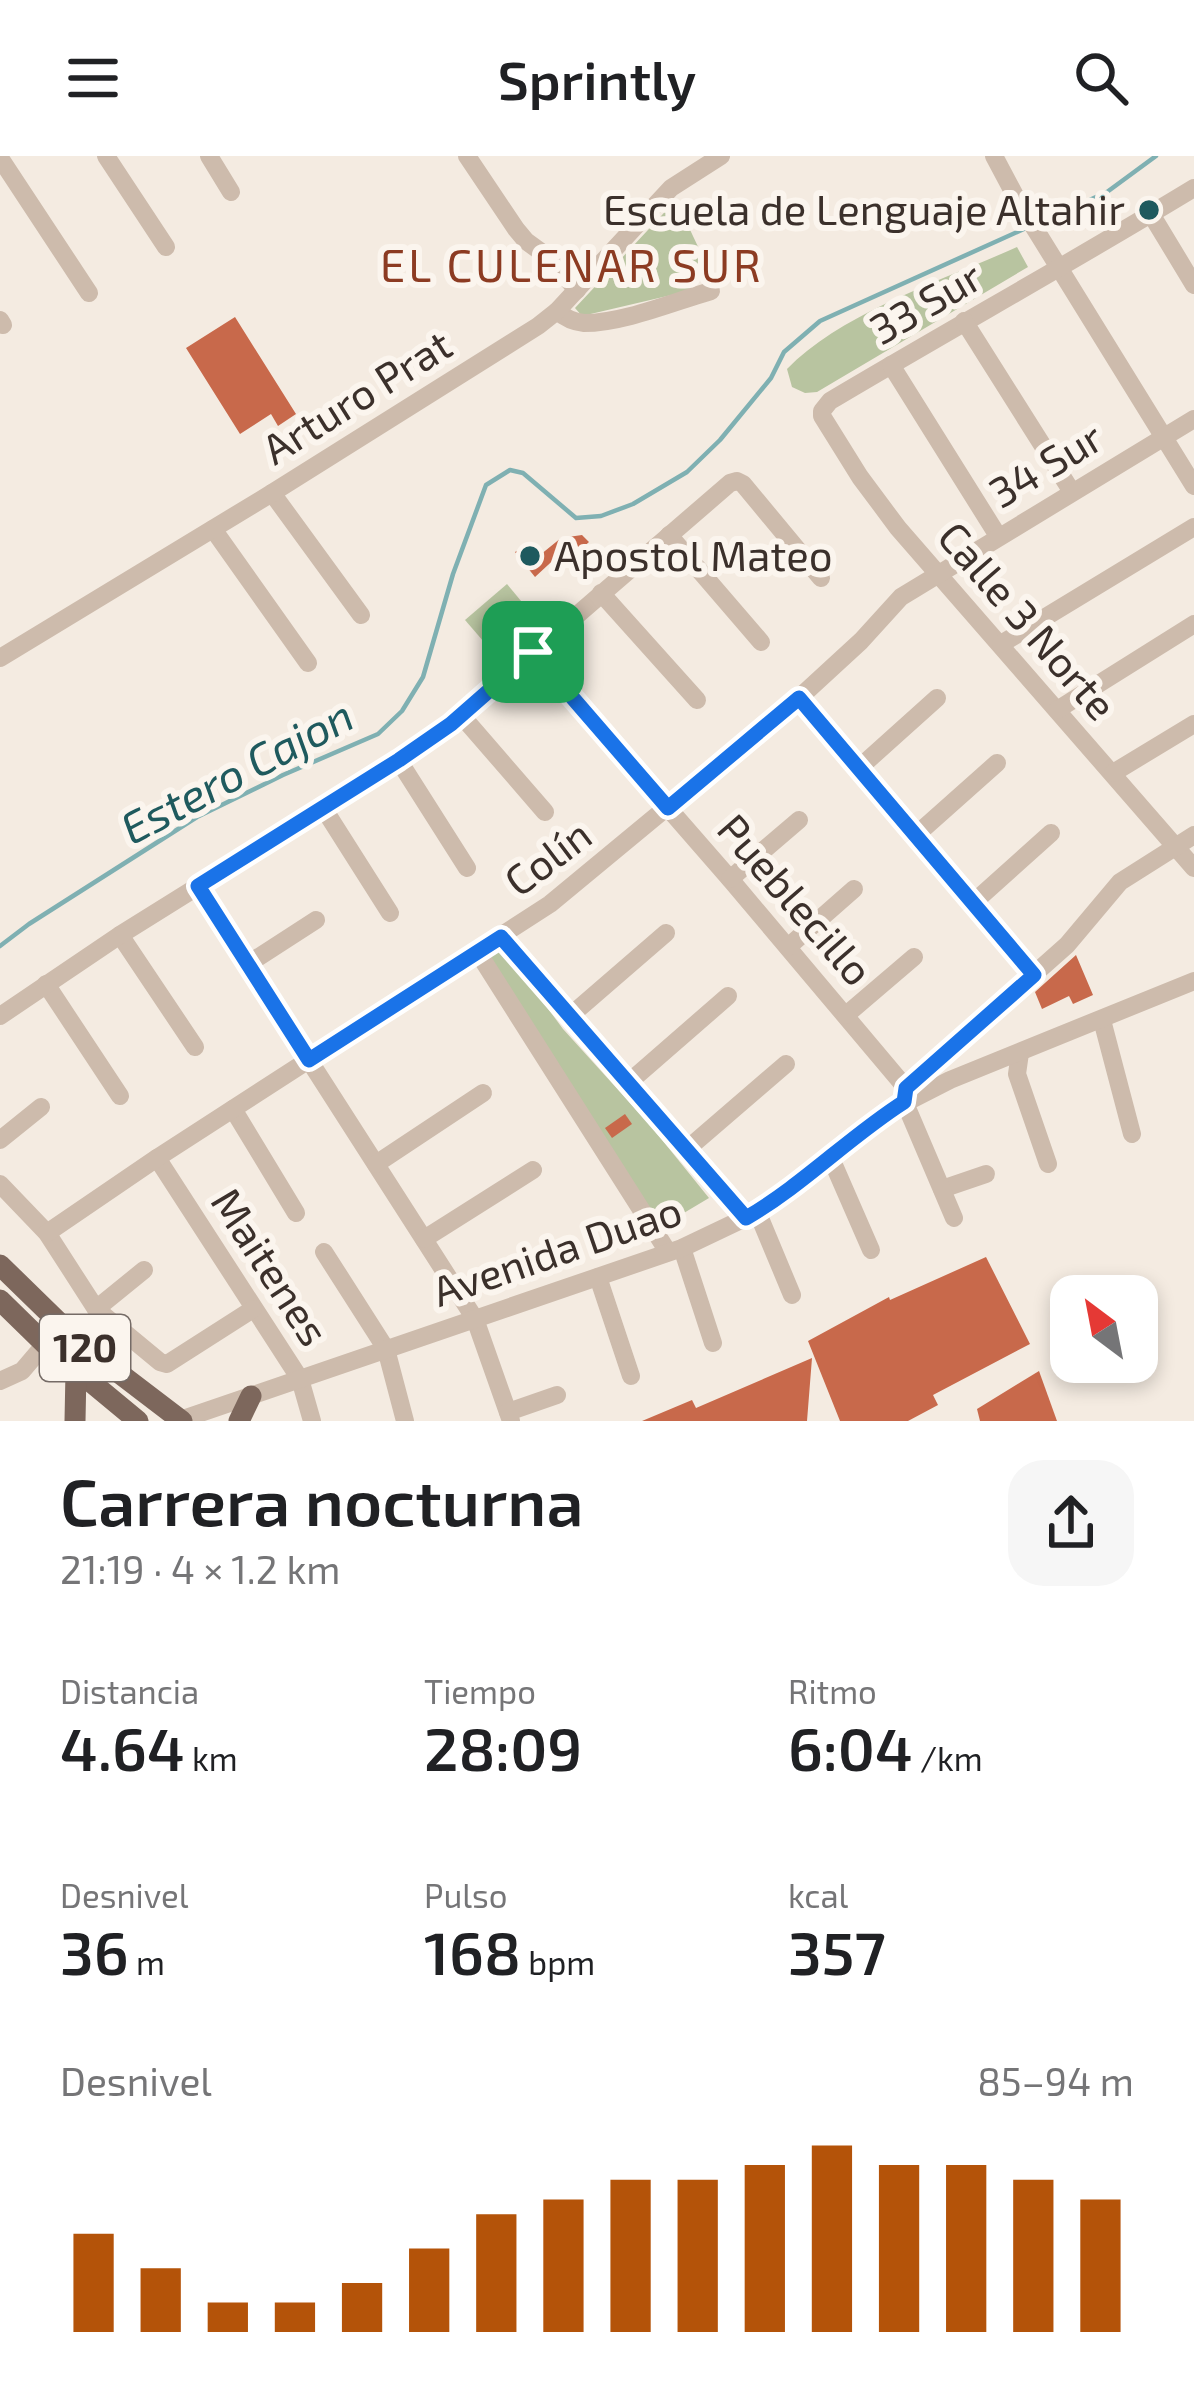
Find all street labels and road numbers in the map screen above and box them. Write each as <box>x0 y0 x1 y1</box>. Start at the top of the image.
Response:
street label: 33 Sur <box>860 249 990 353</box>
street label: Arturo Prat <box>252 318 460 473</box>
street label: 34 Sur <box>979 410 1111 516</box>
street label: Calle 3 Norte <box>929 511 1128 729</box>
street label: Pueblecillo <box>709 803 884 994</box>
street label: Colín <box>494 808 600 905</box>
street label: Maitenes <box>202 1178 341 1354</box>
street label: Avenida Duao <box>425 1183 687 1315</box>
road number: 120 <box>40 1315 130 1381</box>

